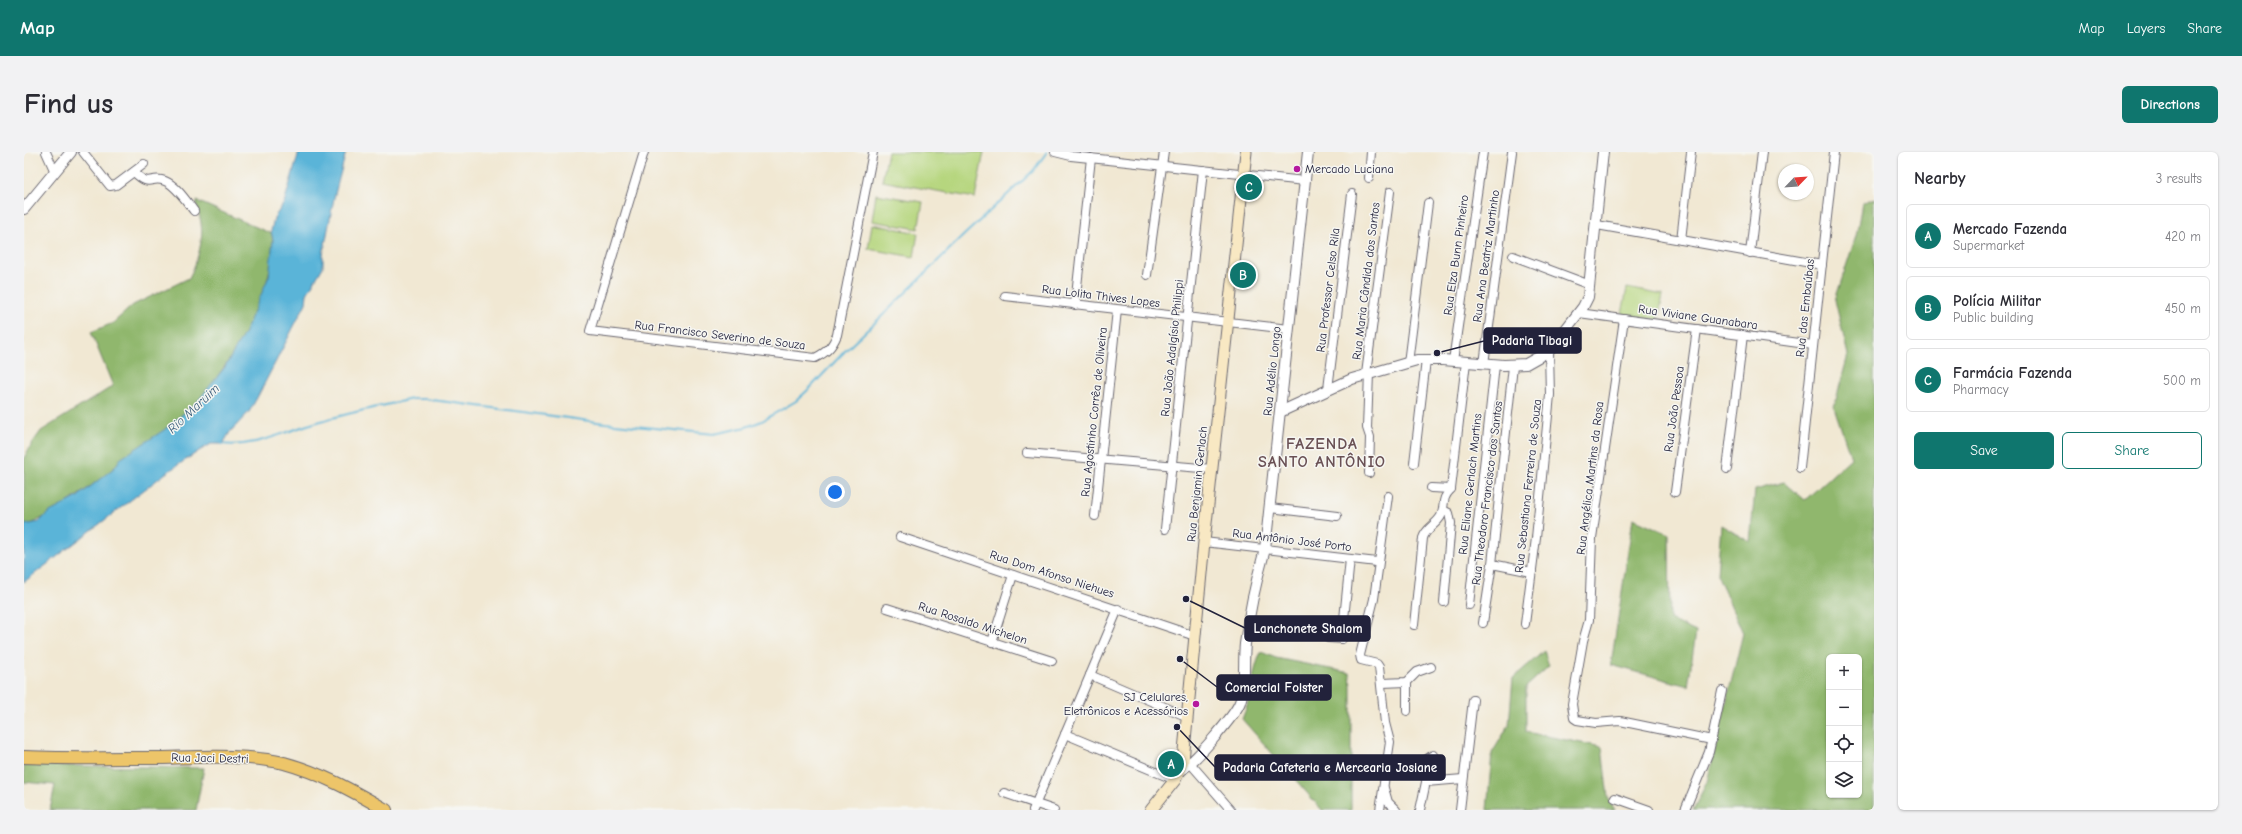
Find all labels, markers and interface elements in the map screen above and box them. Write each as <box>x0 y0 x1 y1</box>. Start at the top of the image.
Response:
text: Map <box>20 17 55 39</box>
text: Map <box>2078 20 2105 37</box>
text: Layers <box>2127 20 2165 37</box>
text: Share <box>2187 20 2222 37</box>
button: Directions <box>2122 86 2218 123</box>
text: Find us <box>24 88 113 120</box>
place label: Mercado Luciana <box>1305 162 1394 176</box>
marker: Mercado Luciana <box>1292 164 1302 174</box>
north arrow <box>1778 164 1814 200</box>
text: Nearby <box>1914 169 1965 188</box>
text: 3 results <box>2156 171 2202 186</box>
pin: C <box>1236 172 1262 202</box>
street label: Rua Ana Beatriz Martinho <box>1470 189 1502 323</box>
street label: Rua Elza Bunn Pinheiro <box>1441 194 1471 316</box>
street label: Rua Maria Cândida dos Santos <box>1349 201 1383 361</box>
text: Mercado Fazenda <box>1953 220 2067 238</box>
street label: Rua Professor Celso Rila <box>1313 227 1343 353</box>
text: A <box>1924 229 1932 244</box>
text: 420 m <box>2165 229 2201 244</box>
text: Supermarket <box>1953 238 2024 253</box>
street label: Rua das Embaúbas <box>1793 258 1817 358</box>
pin: B <box>1230 260 1256 290</box>
street label: Rua João Adalgísio Philippi <box>1158 279 1186 417</box>
street label: Rua Lolita Thives Lopes <box>1041 282 1161 310</box>
text: Polícia Militar <box>1953 292 2041 310</box>
text: B <box>1924 301 1932 316</box>
text: 450 m <box>2165 301 2201 316</box>
street label: Rua Viviane Guanabara <box>1637 302 1759 332</box>
text: Public building <box>1953 310 2034 325</box>
street label: Rua Francisco Severino de Souza <box>634 318 806 352</box>
street label: Rua Adélio Longo <box>1260 325 1284 417</box>
street label: Rua Agostinho Corrêa de Oliveira <box>1078 327 1110 497</box>
callout: Padaria Tibagi <box>1484 328 1581 353</box>
text: Padaria Tibagi <box>1492 333 1572 348</box>
text: Farmácia Fazenda <box>1953 364 2072 382</box>
street label: Rua João Pessoa <box>1661 365 1687 453</box>
text: C <box>1924 373 1932 388</box>
text: 500 m <box>2163 373 2201 388</box>
water label: Rio Maruim <box>164 380 222 436</box>
text: Pharmacy <box>1953 382 2009 397</box>
street label: Rua Sebastiana Ferreira de Souza <box>1512 398 1544 574</box>
street label: Rua Theodoro Francisco dos Santos <box>1469 400 1505 586</box>
street label: Rua Angélica Martins da Rosa <box>1574 400 1606 556</box>
street label: Rua Eliane Gerlach Martins <box>1456 413 1484 555</box>
street label: Rua Benjamin Gerlach <box>1184 425 1210 543</box>
button: Save <box>1914 432 2054 469</box>
button: Share <box>2062 432 2202 469</box>
district label: FAZENDA SANTO ANTÔNIO <box>1258 435 1386 471</box>
your location <box>825 482 845 502</box>
street label: Rua Antônio José Porto <box>1232 526 1352 554</box>
street label: Rua Dom Afonso Niehues <box>988 547 1116 601</box>
street label: Rua Rosaldo Michelon <box>917 599 1029 647</box>
callout: Lanchonete Shalom <box>1245 616 1370 641</box>
text: Lanchonete Shalom <box>1253 621 1363 636</box>
map controls <box>1826 654 1862 798</box>
button: + <box>1826 654 1862 690</box>
callout: Comercial Folster <box>1217 675 1331 700</box>
text: Comercial Folster <box>1225 680 1324 695</box>
place label: SJ Celulares, Eletrônicos e Acessórios <box>1064 690 1188 718</box>
button: − <box>1826 690 1862 726</box>
marker: SJ Celulares, Eletrônicos e Acessórios <box>1191 699 1201 709</box>
button: locate <box>1826 726 1862 762</box>
pin: A <box>1158 749 1184 779</box>
street label: Rua Jaci Destri <box>171 750 249 766</box>
callout: Padaria Cafeteria e Mercearia Josiane <box>1215 755 1445 780</box>
text: Padaria Cafeteria e Mercearia Josiane <box>1223 760 1438 775</box>
button: layers <box>1826 762 1862 798</box>

